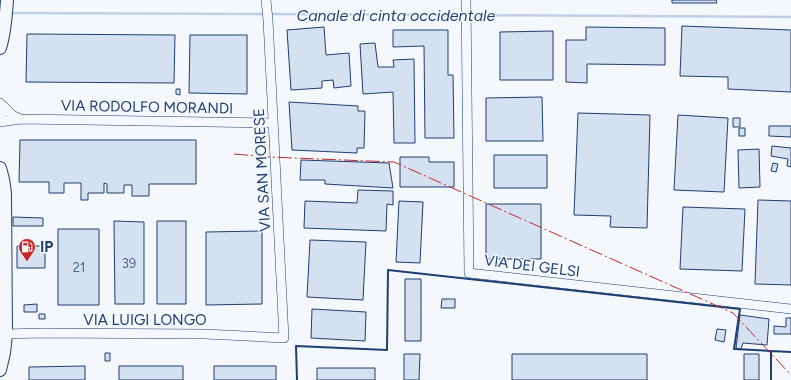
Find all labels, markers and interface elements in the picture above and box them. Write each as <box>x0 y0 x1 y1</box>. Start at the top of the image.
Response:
water label: Canale di cinta occidentale <box>297 6 496 25</box>
street label: VIA RODOLFO MORANDI <box>61 96 233 118</box>
street label: VIA SAN MORESE <box>250 108 274 232</box>
fuel station icon: IP <box>17 237 37 262</box>
place label: IP <box>40 238 53 256</box>
street label: VIA DEI GELSI <box>483 251 581 281</box>
house number: 39 <box>122 256 136 271</box>
house number: 21 <box>73 260 85 275</box>
street label: VIA LUIGI LONGO <box>83 311 207 329</box>

